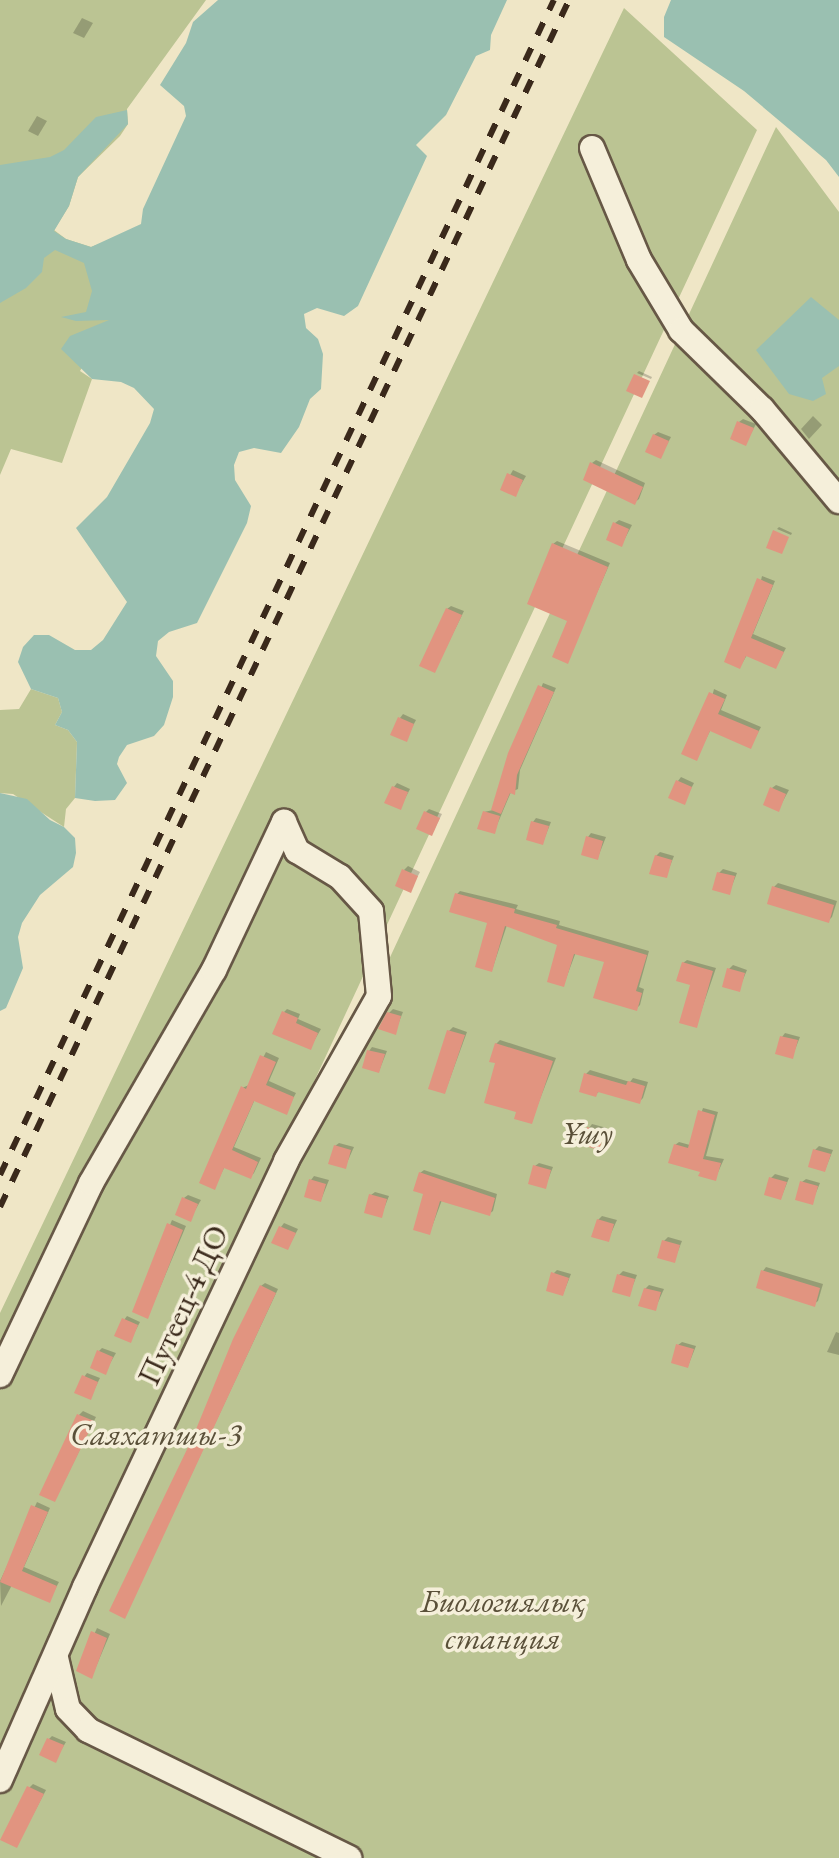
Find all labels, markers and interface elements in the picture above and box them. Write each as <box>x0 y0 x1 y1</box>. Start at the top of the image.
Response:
park label: Ұшу <box>561 1114 613 1152</box>
street label: Путеец-4 ДО <box>129 1219 237 1391</box>
park label: Саяхатшы-3 <box>70 1415 242 1453</box>
park label: Биологиялық станция <box>420 1583 586 1658</box>

